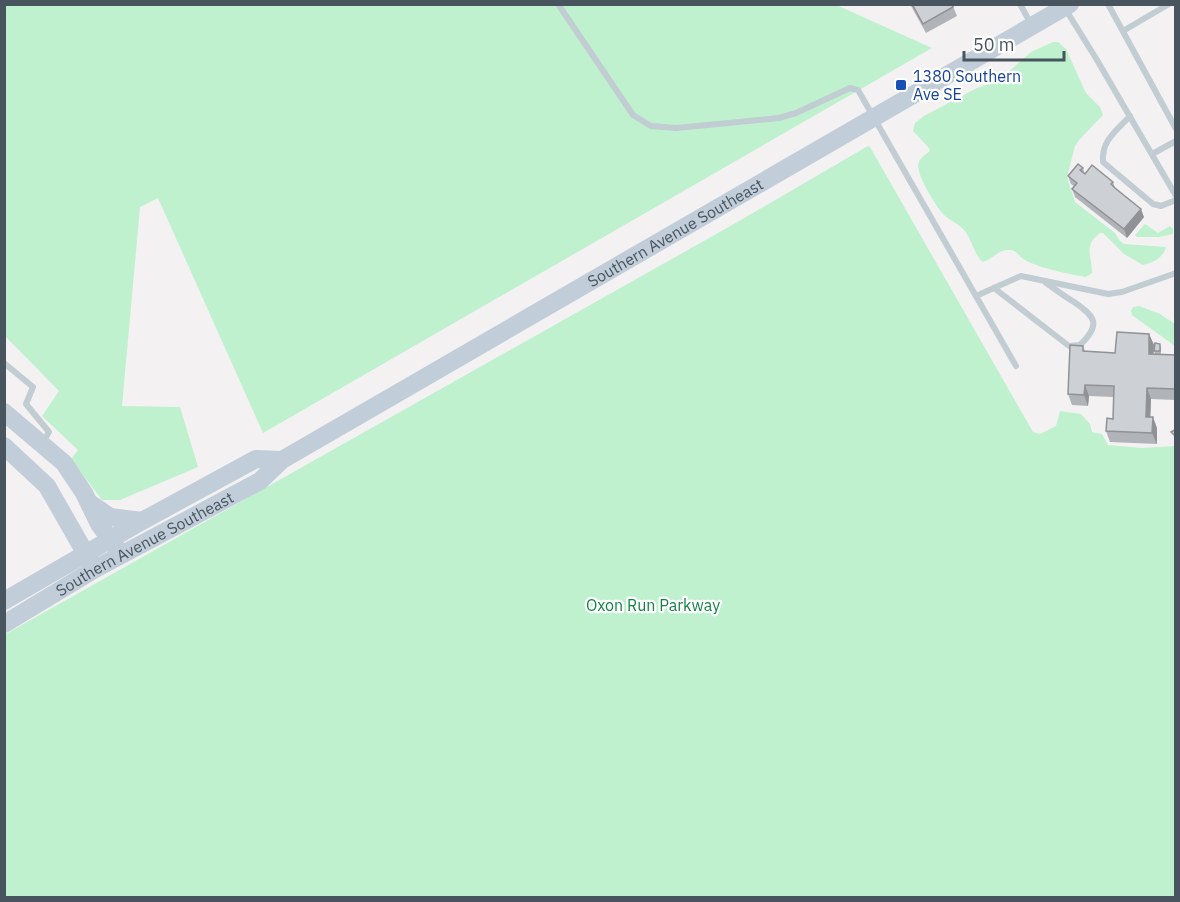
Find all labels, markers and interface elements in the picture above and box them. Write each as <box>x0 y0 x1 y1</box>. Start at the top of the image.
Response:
scale bar <box>964 24 1064 62</box>
text: 50 m <box>973 33 1015 56</box>
place label: 1380 Southern Ave SE <box>913 66 1021 104</box>
marker: 1380 Southern Ave SE <box>894 78 908 92</box>
street label: Southern Avenue Southeast <box>584 174 767 291</box>
street label: Southern Avenue Southeast <box>52 487 237 600</box>
park label: Oxon Run Parkway <box>586 595 720 615</box>

